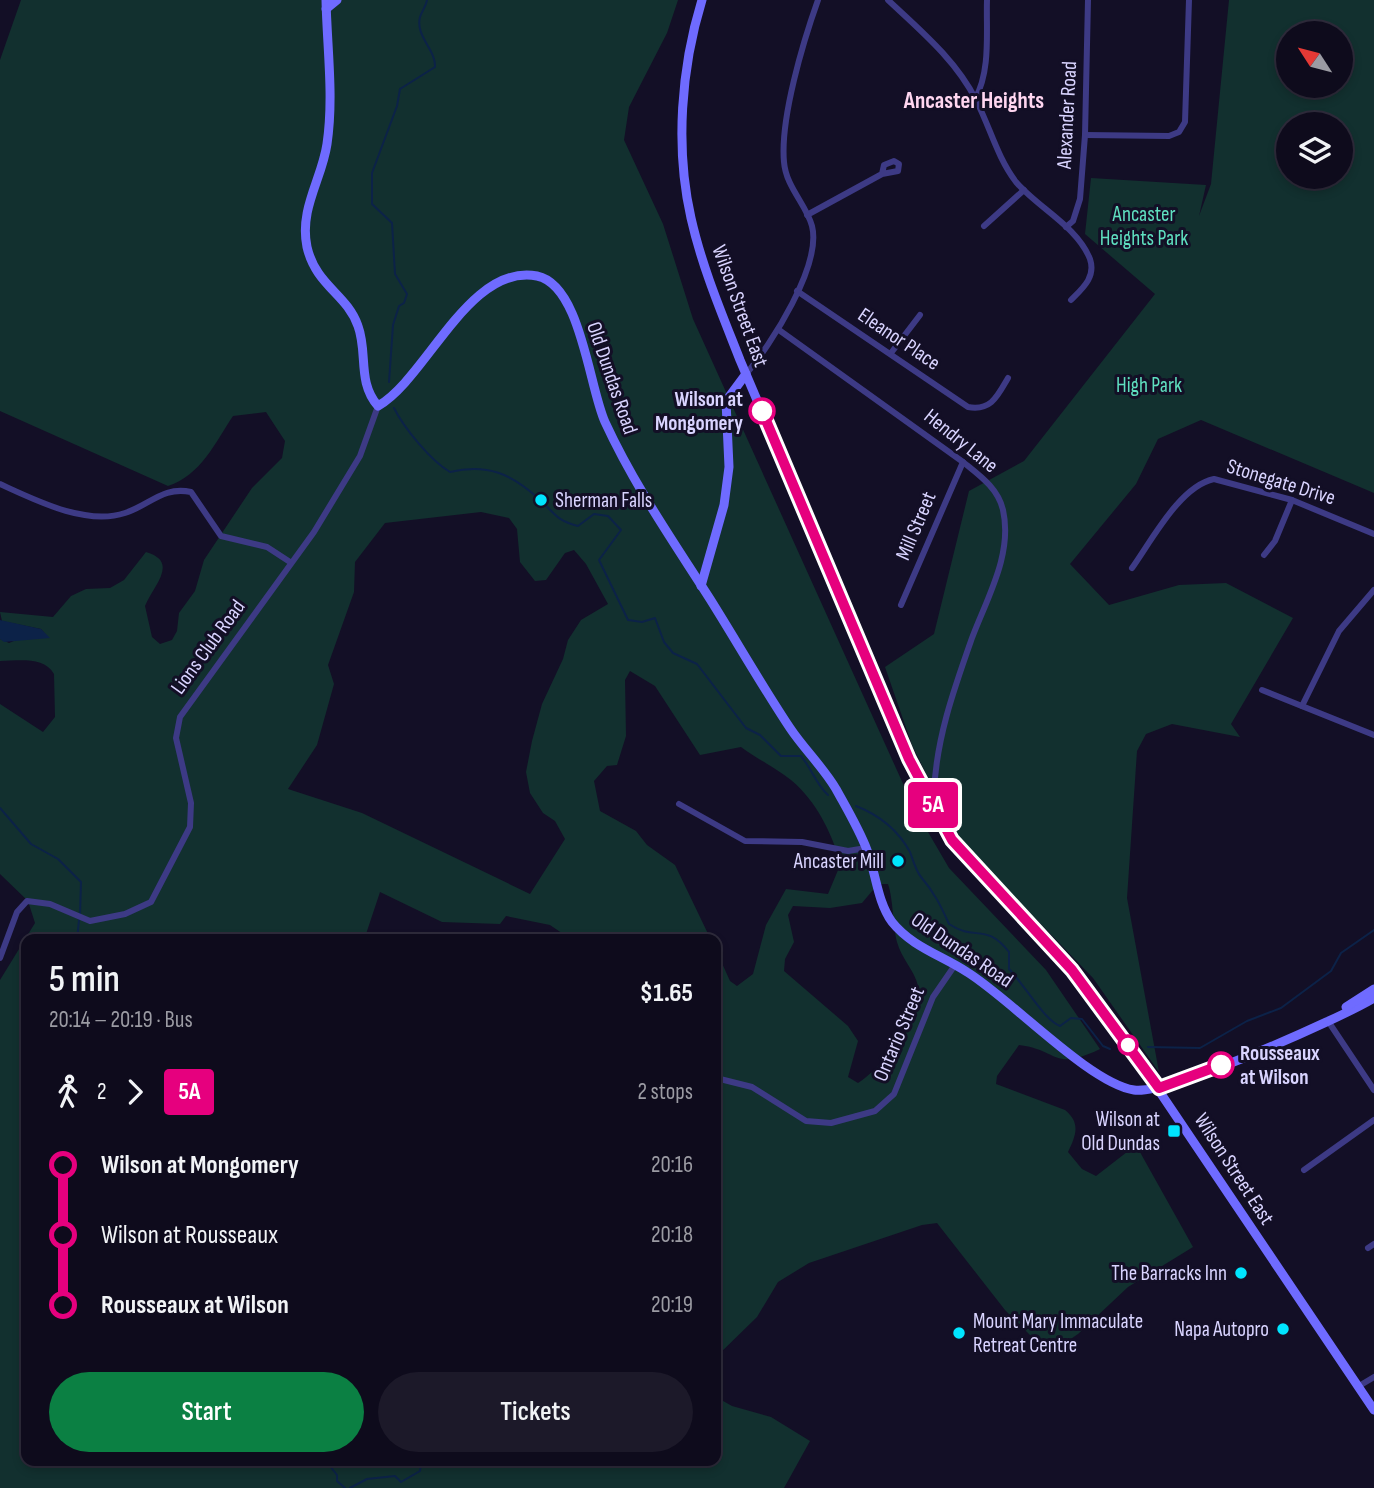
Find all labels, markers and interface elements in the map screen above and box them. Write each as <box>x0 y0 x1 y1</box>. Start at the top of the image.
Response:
north arrow <box>1276 21 1353 98</box>
map controls <box>1276 21 1353 189</box>
street label: Alexander Road <box>1052 61 1082 170</box>
district label: Ancaster Heights <box>903 87 1044 115</box>
button: layers <box>1276 112 1353 189</box>
park label: Ancaster Heights Park <box>1100 202 1188 251</box>
street label: Wilson Street East <box>706 242 774 370</box>
street label: Eleanor Place <box>853 302 945 376</box>
street label: Old Dundas Road <box>581 319 643 437</box>
park label: High Park <box>1116 373 1182 398</box>
place label: Wilson at Mongomery <box>655 387 743 436</box>
marker: Wilson at Mongomery <box>749 398 775 424</box>
street label: Hendry Lane <box>919 404 1003 478</box>
street label: Stonegate Drive <box>1224 454 1338 510</box>
place label: Sherman Falls <box>555 488 652 513</box>
street label: Mill Street <box>890 488 942 564</box>
marker: Sherman Falls <box>533 492 549 508</box>
street label: Lions Club Road <box>166 595 250 699</box>
line badge: 5A <box>902 782 964 828</box>
text: 5A <box>922 790 944 819</box>
place label: Ancaster Mill <box>793 849 884 874</box>
marker: Ancaster Mill <box>890 853 906 869</box>
street label: Old Dundas Road <box>906 907 1018 993</box>
text: 5 min <box>49 957 120 1002</box>
text: $1.65 <box>640 978 693 1009</box>
street label: Ontario Street <box>868 983 930 1085</box>
text: 20:14 – 20:19 · Bus <box>49 1006 193 1034</box>
unlabelled marker <box>1118 1035 1138 1055</box>
place label: Rousseaux at Wilson <box>1240 1041 1320 1090</box>
marker: Rousseaux at Wilson <box>1208 1052 1234 1078</box>
icon: walk <box>49 1073 87 1111</box>
icon: forward <box>116 1073 154 1111</box>
text: 5A <box>178 1077 200 1106</box>
text: 2 <box>97 1078 106 1106</box>
text: 2 stops <box>637 1078 693 1106</box>
place label: Wilson at Old Dundas <box>1081 1107 1160 1156</box>
street label: Wilson Street East <box>1189 1108 1279 1230</box>
marker: Wilson at Old Dundas <box>1166 1123 1182 1139</box>
text: Wilson at Mongomery <box>101 1150 299 1181</box>
text: 20:16 <box>651 1151 693 1179</box>
text: Wilson at Rousseaux <box>101 1220 278 1251</box>
text: 20:18 <box>651 1221 693 1249</box>
place label: The Barracks Inn <box>1111 1261 1227 1286</box>
marker: The Barracks Inn <box>1233 1265 1249 1281</box>
text: Rousseaux at Wilson <box>101 1290 289 1321</box>
text: 20:19 <box>651 1291 693 1319</box>
place label: Mount Mary Immaculate Retreat Centre <box>973 1309 1143 1358</box>
place label: Napa Autopro <box>1174 1317 1269 1342</box>
marker: Napa Autopro <box>1275 1321 1291 1337</box>
marker: Mount Mary Immaculate Retreat Centre <box>951 1325 967 1341</box>
button: Start <box>49 1372 364 1452</box>
button: Tickets <box>378 1372 693 1452</box>

